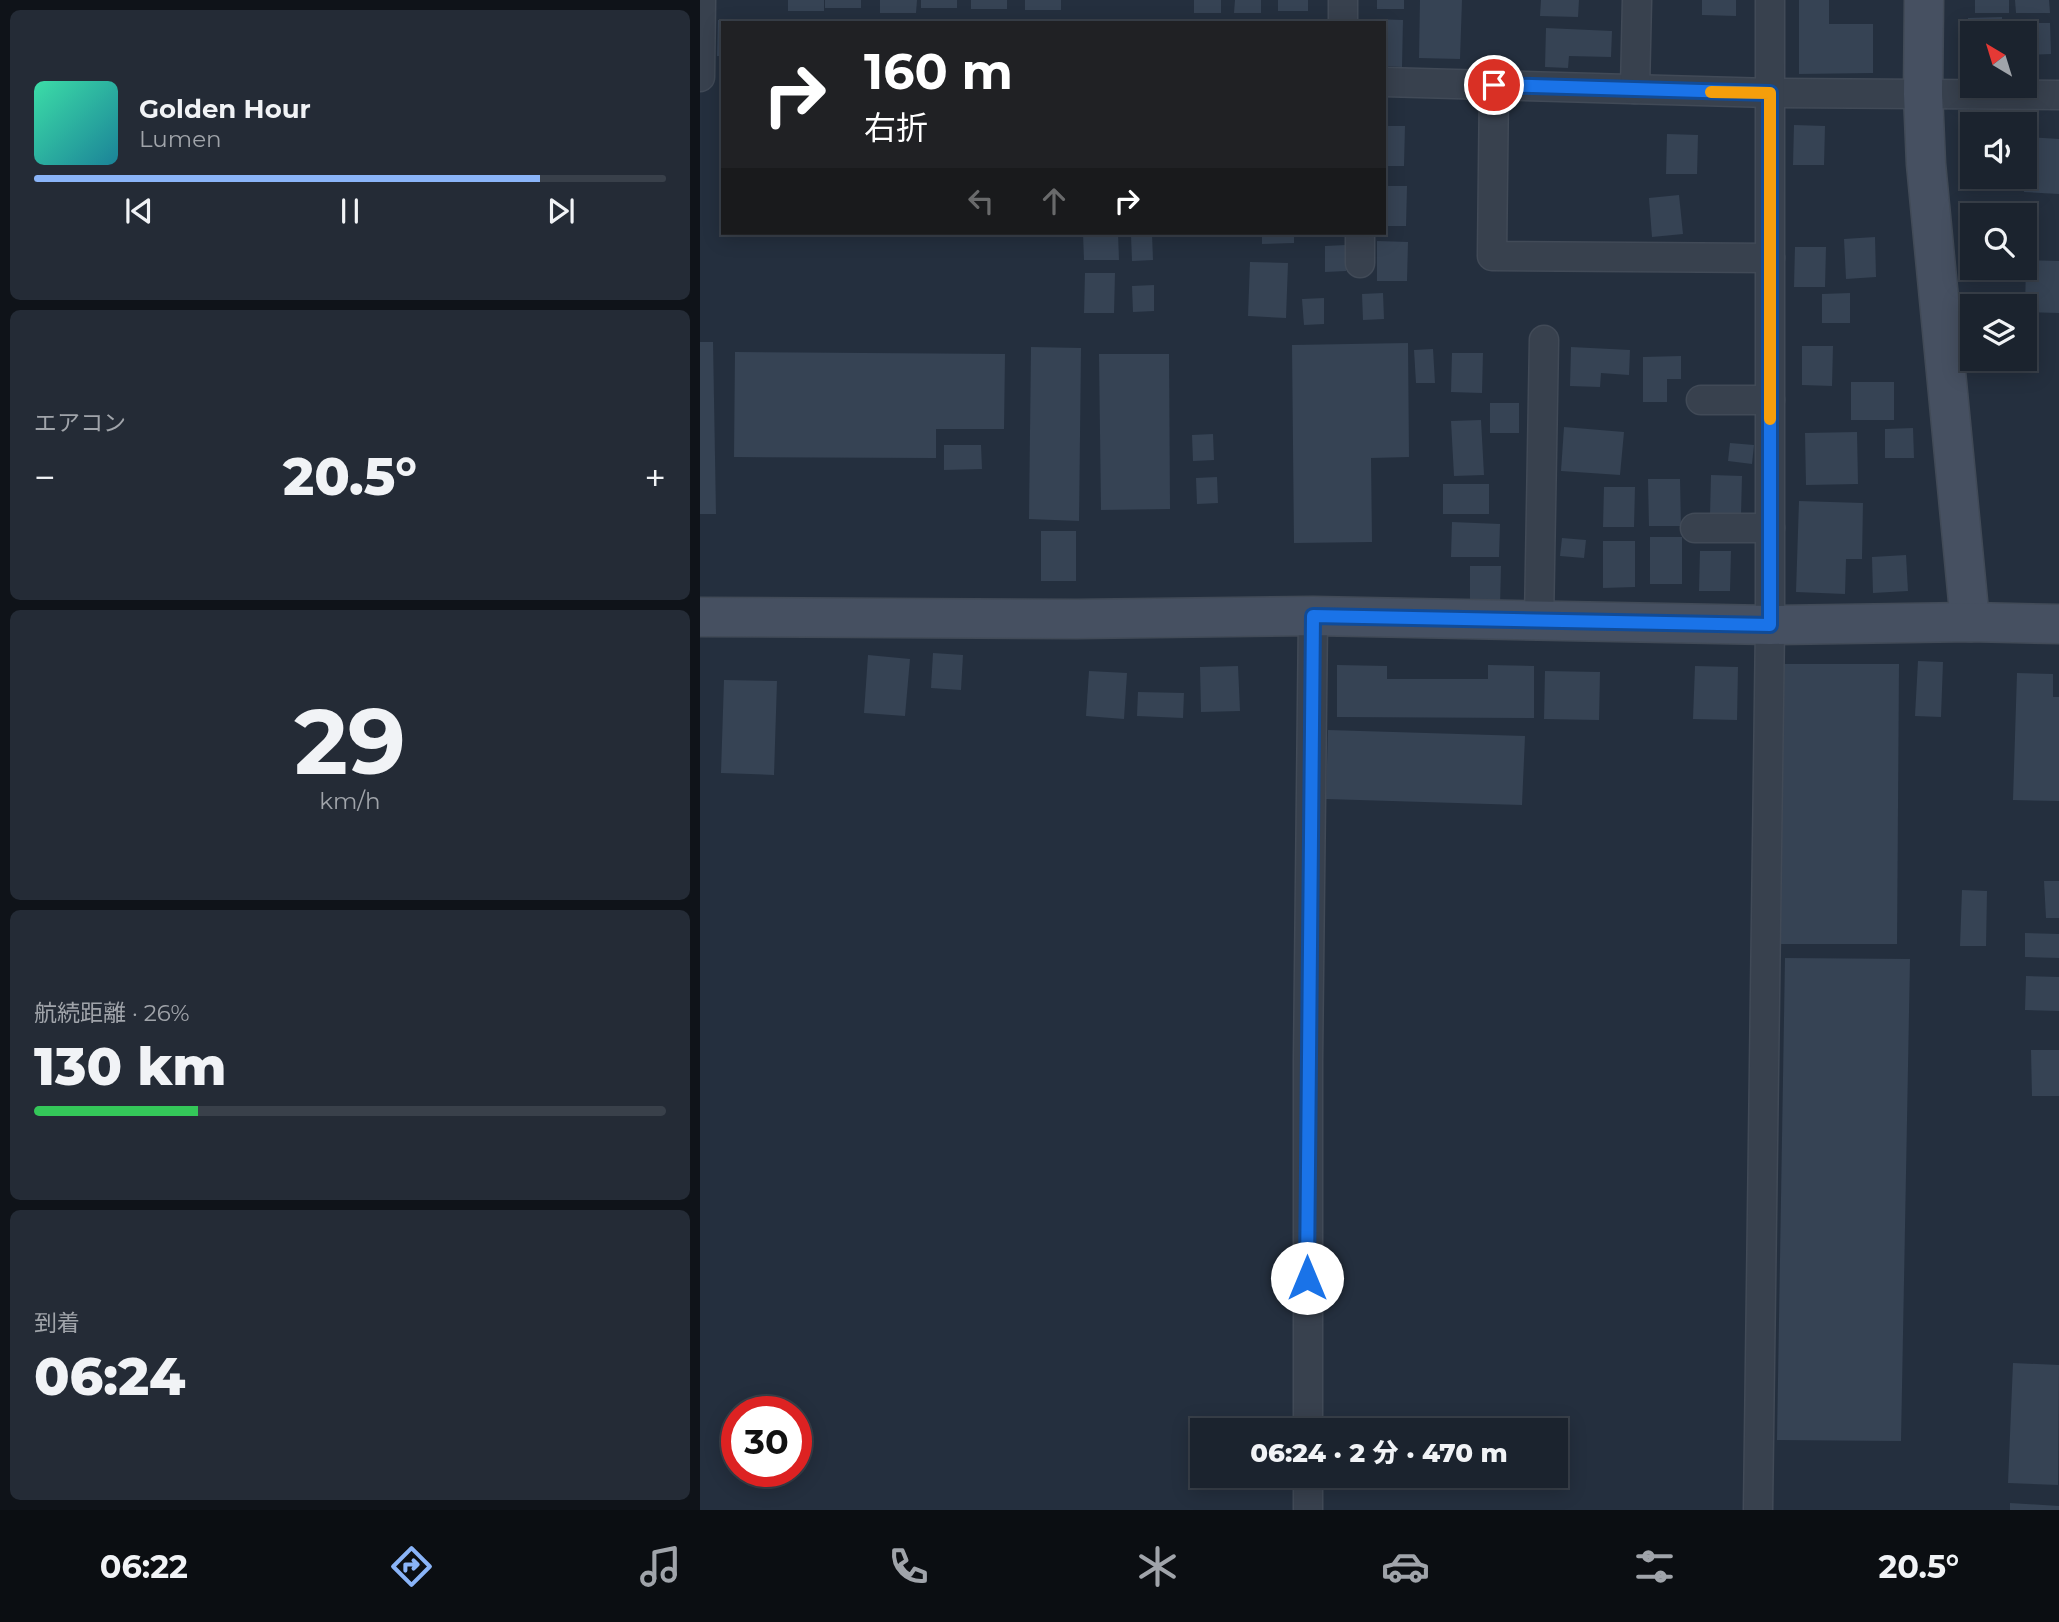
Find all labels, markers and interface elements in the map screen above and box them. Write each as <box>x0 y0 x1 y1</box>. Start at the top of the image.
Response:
north arrow <box>1960 21 2037 98</box>
map controls <box>1960 21 2037 371</box>
text: 160 m <box>864 42 1013 101</box>
icon: right <box>749 49 840 140</box>
pin <box>1464 55 1524 115</box>
icon: arrive <box>1475 66 1513 104</box>
text: Golden Hour <box>139 93 311 125</box>
text: 右折 <box>864 108 928 147</box>
button: sound <box>1960 112 2037 189</box>
text: Lumen <box>139 125 222 153</box>
icon: left <box>962 182 1000 220</box>
icon: ahead <box>1035 182 1073 220</box>
icon: right <box>1108 182 1146 220</box>
icon: previous <box>120 192 158 230</box>
icon: pause <box>331 192 369 230</box>
icon: next <box>542 192 580 230</box>
button: search <box>1960 203 2037 280</box>
button: layers <box>1960 294 2037 371</box>
text: エアコン <box>34 409 126 437</box>
text: 20.5° <box>283 445 417 508</box>
text: − <box>34 454 56 501</box>
text: + <box>644 454 666 501</box>
text: 29 <box>294 686 406 797</box>
text: km/h <box>319 787 381 815</box>
text: 航続距離 · 26% <box>34 999 189 1027</box>
text: 130 km <box>34 1035 227 1098</box>
position arrow <box>1270 1241 1344 1315</box>
text: 到着 <box>34 1309 80 1337</box>
text: 06:24 <box>34 1345 185 1408</box>
speed limit sign: 30 <box>721 1396 812 1487</box>
text: 06:24 · 2 分 · 470 m <box>1250 1437 1508 1469</box>
icon: directions <box>387 1542 436 1591</box>
icon: music <box>636 1542 685 1591</box>
icon: phone <box>884 1542 933 1591</box>
icon: climate <box>1133 1542 1182 1591</box>
icon: car <box>1381 1542 1430 1591</box>
icon: filters <box>1630 1542 1679 1591</box>
text: 06:22 <box>100 1547 188 1586</box>
text: 20.5° <box>1878 1547 1959 1586</box>

